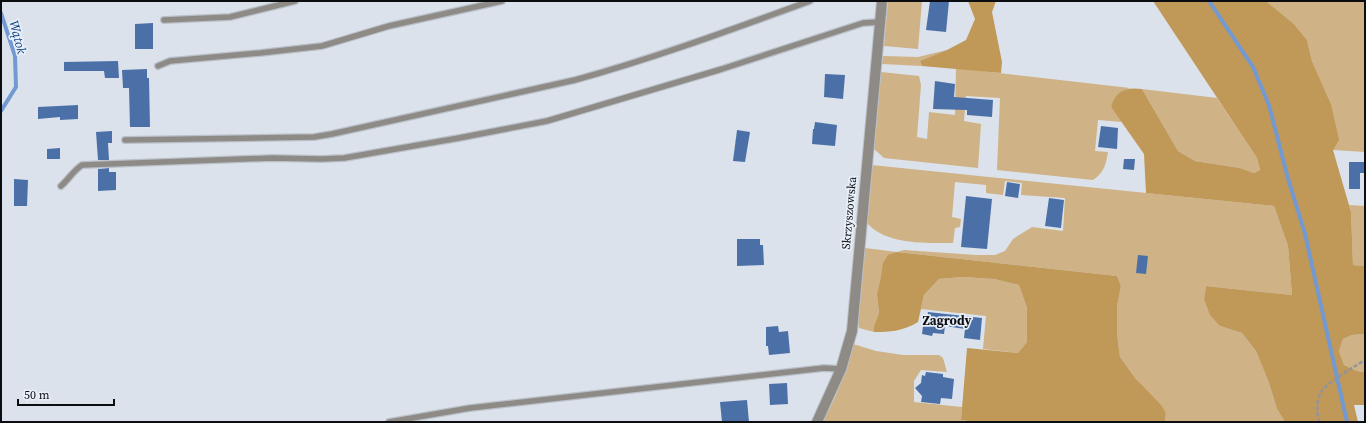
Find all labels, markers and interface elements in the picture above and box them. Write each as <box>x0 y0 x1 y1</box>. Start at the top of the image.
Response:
water label: Wątok <box>5 18 31 56</box>
street label: Skrzyszowska <box>838 175 860 250</box>
district label: Zagrody <box>923 312 972 329</box>
scale bar <box>18 381 114 407</box>
text: 50 m <box>24 387 50 403</box>

